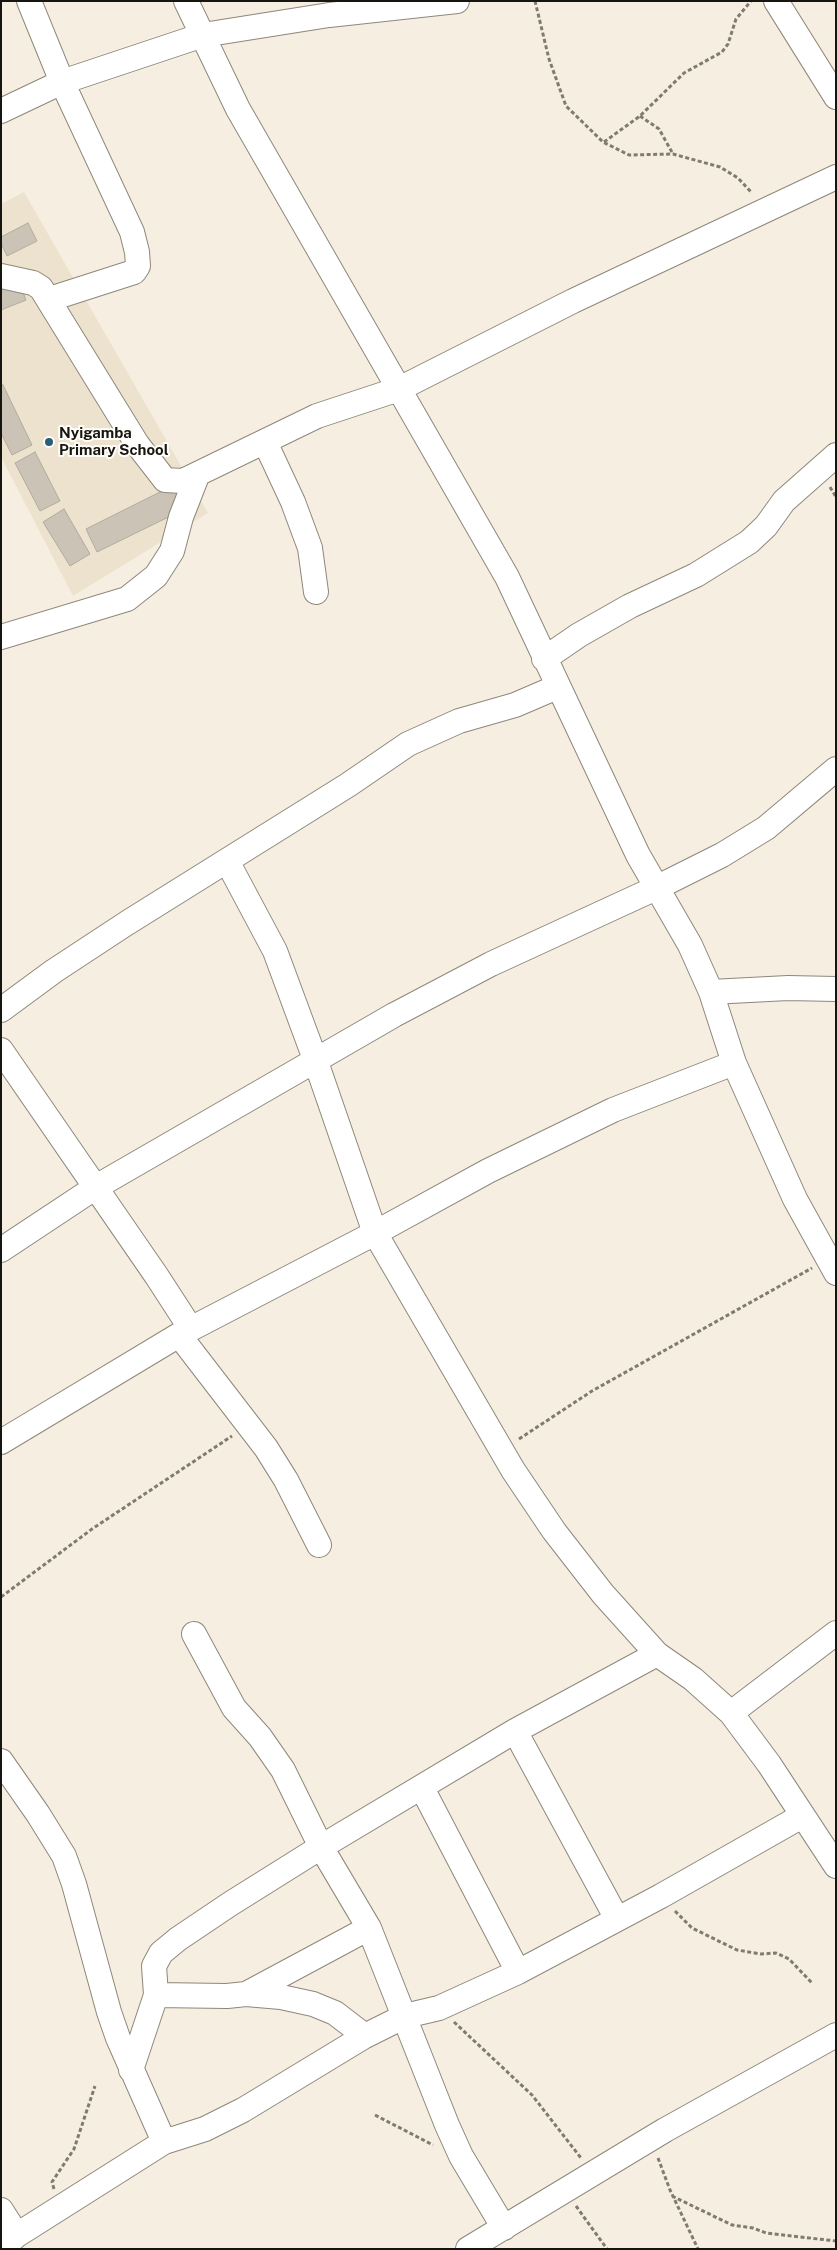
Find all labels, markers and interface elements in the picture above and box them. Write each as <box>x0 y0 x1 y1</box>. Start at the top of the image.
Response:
place label: Nyigamba Primary School <box>59 424 169 459</box>
marker: Nyigamba Primary School <box>43 436 55 448</box>

